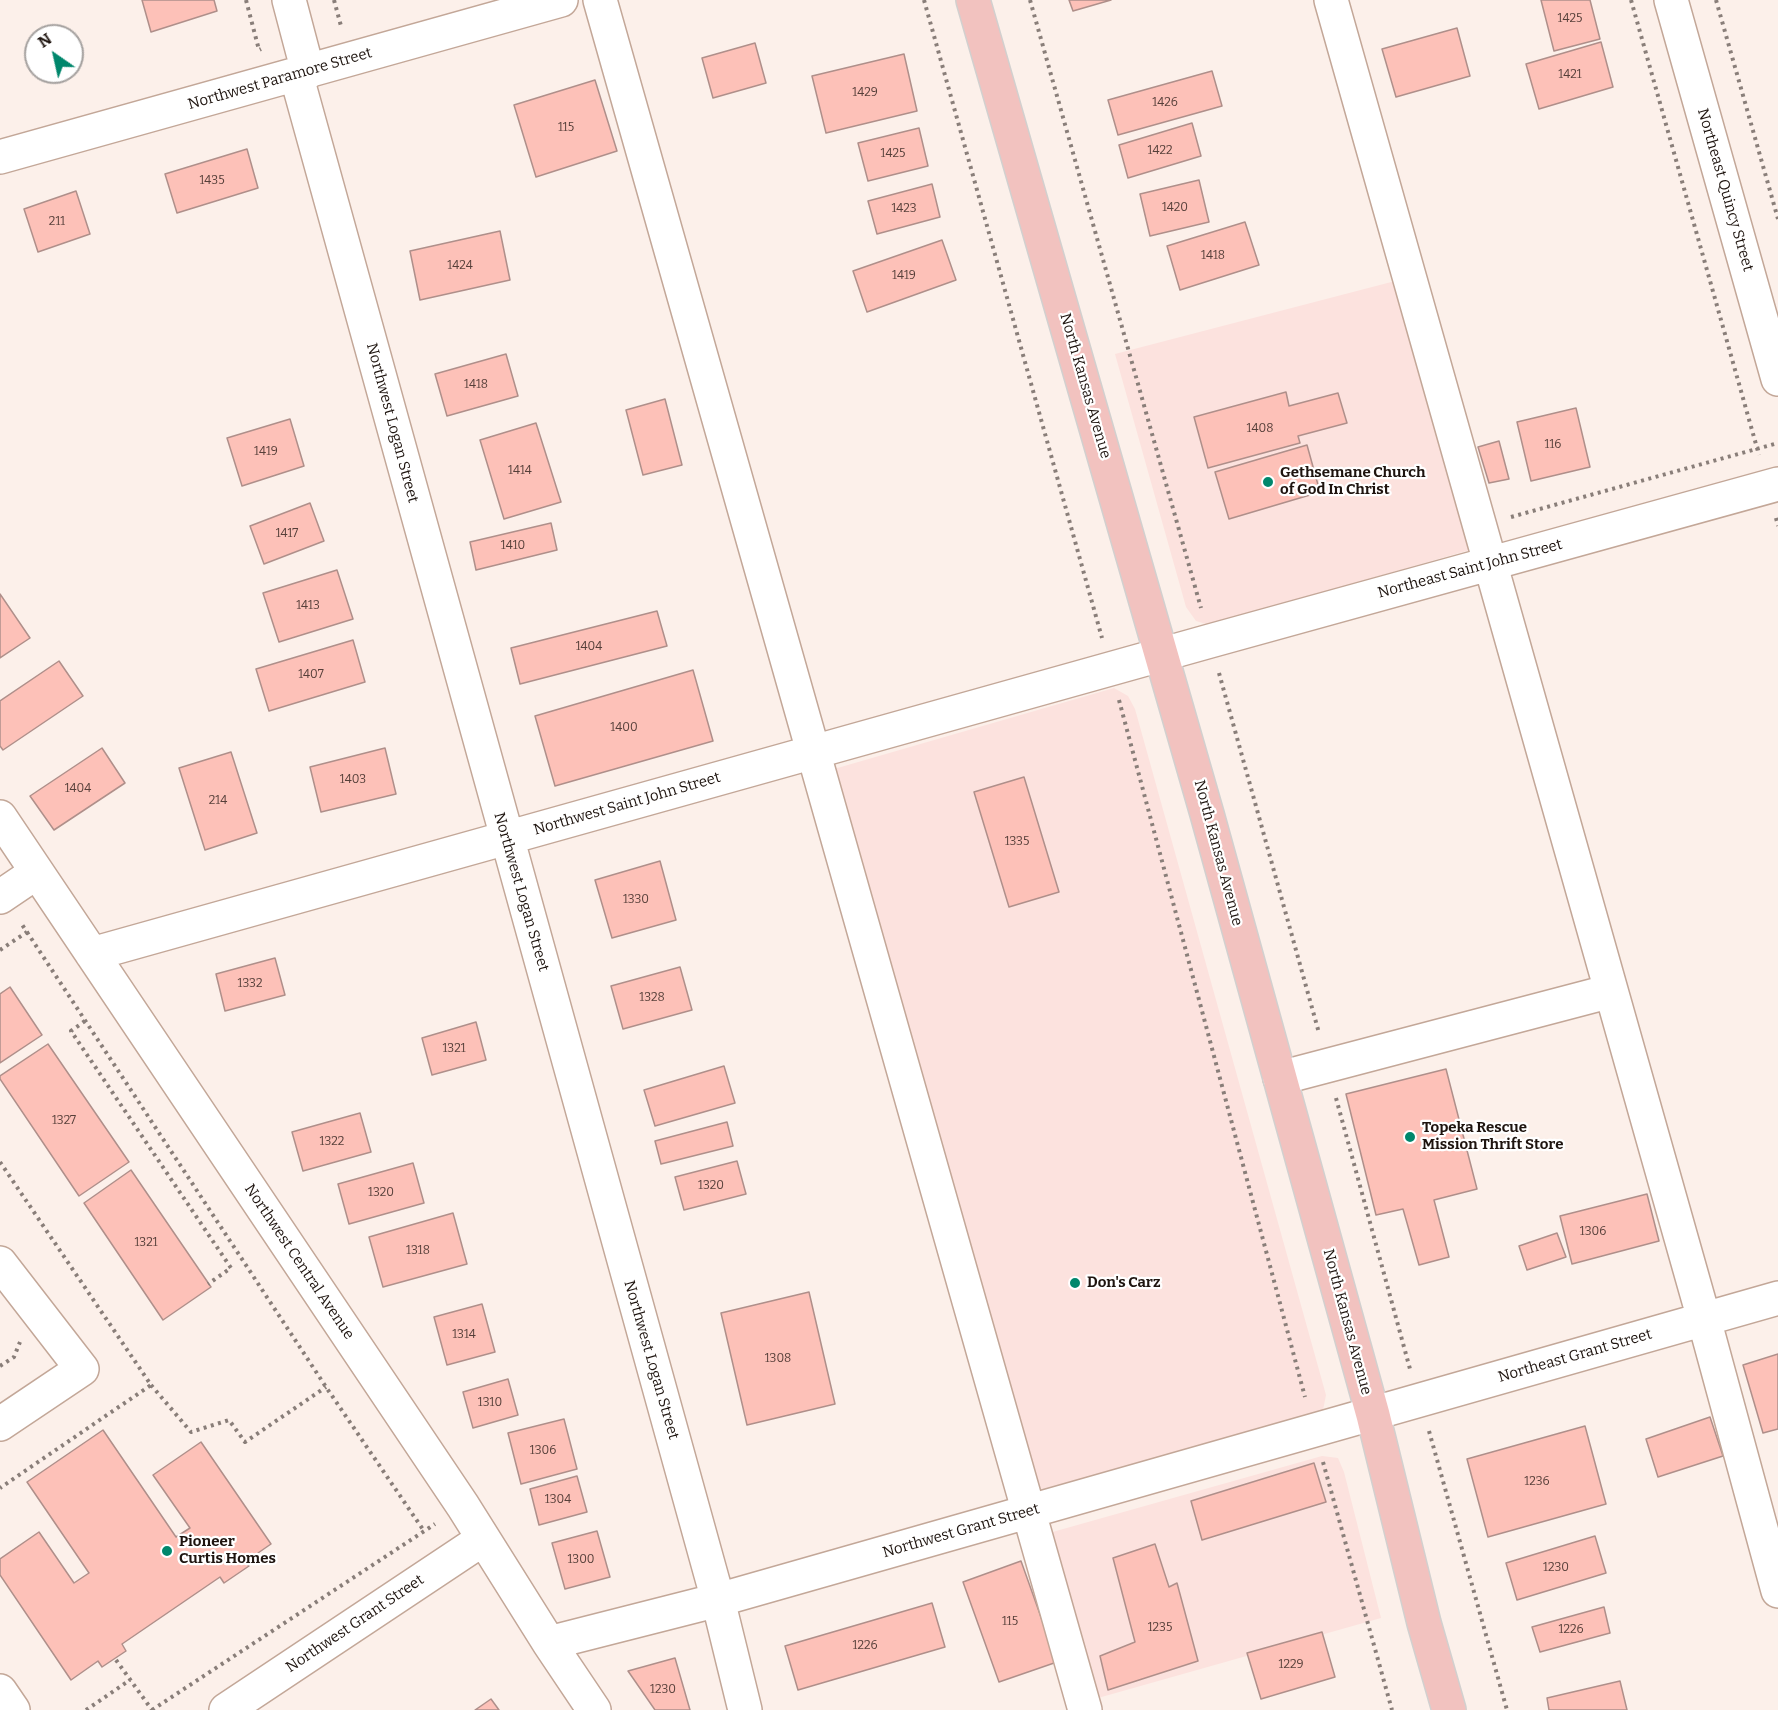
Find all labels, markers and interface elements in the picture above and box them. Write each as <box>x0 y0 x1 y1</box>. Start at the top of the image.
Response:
house number: 1425 <box>1558 12 1582 26</box>
north arrow <box>24 24 84 84</box>
text: N <box>34 29 55 52</box>
street label: Northwest Paramore Street <box>186 44 374 114</box>
house number: 1421 <box>1558 68 1582 82</box>
house number: 1429 <box>852 86 878 100</box>
house number: 1426 <box>1152 96 1178 110</box>
street label: Northeast Quincy Street <box>1693 106 1757 274</box>
house number: 115 <box>558 121 574 135</box>
house number: 1422 <box>1148 144 1172 158</box>
house number: 1425 <box>881 147 905 161</box>
house number: 1435 <box>199 174 225 188</box>
house number: 1420 <box>1162 201 1188 215</box>
house number: 1423 <box>891 202 917 216</box>
house number: 211 <box>49 215 65 229</box>
house number: 1418 <box>1201 249 1225 263</box>
house number: 1424 <box>447 259 473 273</box>
house number: 1419 <box>892 269 916 283</box>
street label: North Kansas Avenue <box>1056 311 1114 461</box>
street label: Northwest Logan Street <box>362 341 422 505</box>
house number: 1418 <box>464 378 488 392</box>
house number: 1408 <box>1247 422 1273 436</box>
house number: 116 <box>1545 438 1561 452</box>
house number: 1419 <box>254 445 278 459</box>
house number: 1414 <box>508 464 532 478</box>
place label: Gethsemane Church of God In Christ <box>1280 464 1425 499</box>
marker: Gethsemane Church of God In Christ <box>1261 475 1275 489</box>
house number: 1417 <box>276 527 298 541</box>
street label: Northeast Saint John Street <box>1376 536 1564 602</box>
house number: 1410 <box>501 539 525 553</box>
house number: 1413 <box>296 599 320 613</box>
house number: 1404 <box>576 640 602 654</box>
house number: 1407 <box>298 668 324 682</box>
house number: 1400 <box>610 721 638 735</box>
street label: Northwest Saint John Street <box>532 769 722 839</box>
house number: 1403 <box>340 773 366 787</box>
street label: North Kansas Avenue <box>1190 778 1246 928</box>
house number: 1404 <box>65 782 91 796</box>
house number: 214 <box>209 794 227 808</box>
street label: Northwest Logan Street <box>490 810 552 974</box>
house number: 1335 <box>1005 835 1029 849</box>
house number: 1330 <box>623 893 649 907</box>
house number: 1332 <box>238 977 262 991</box>
house number: 1328 <box>639 991 665 1005</box>
house number: 1321 <box>442 1042 466 1056</box>
house number: 1327 <box>52 1114 76 1128</box>
place label: Topeka Rescue Mission Thrift Store <box>1422 1119 1563 1154</box>
marker: Topeka Rescue Mission Thrift Store <box>1403 1130 1417 1144</box>
house number: 1322 <box>320 1135 344 1149</box>
house number: 1320 <box>698 1179 724 1193</box>
street label: Northwest Central Avenue <box>240 1181 358 1343</box>
house number: 1320 <box>368 1186 394 1200</box>
house number: 1306 <box>1580 1225 1606 1239</box>
house number: 1321 <box>134 1236 158 1250</box>
house number: 1318 <box>406 1244 430 1258</box>
street label: North Kansas Avenue <box>1319 1247 1375 1397</box>
place label: Don's Carz <box>1087 1274 1160 1292</box>
marker: Don's Carz <box>1068 1276 1082 1290</box>
street label: Northwest Logan Street <box>620 1278 682 1442</box>
street label: Northeast Grant Street <box>1496 1325 1654 1387</box>
house number: 1314 <box>452 1328 476 1342</box>
house number: 1308 <box>765 1352 791 1366</box>
house number: 1310 <box>478 1396 502 1410</box>
house number: 1306 <box>530 1444 556 1458</box>
house number: 1236 <box>1524 1475 1550 1489</box>
house number: 1304 <box>545 1493 571 1507</box>
street label: Northwest Grant Street <box>880 1500 1042 1562</box>
place label: Pioneer Curtis Homes <box>179 1533 276 1568</box>
marker: Pioneer Curtis Homes <box>160 1544 174 1558</box>
house number: 1300 <box>567 1553 595 1567</box>
house number: 1230 <box>1543 1561 1569 1575</box>
street label: Northwest Grant Street <box>283 1571 427 1677</box>
house number: 115 <box>1002 1615 1018 1629</box>
house number: 1235 <box>1148 1621 1172 1635</box>
house number: 1226 <box>1559 1623 1583 1637</box>
house number: 1226 <box>853 1639 877 1653</box>
house number: 1229 <box>1279 1658 1303 1672</box>
house number: 1230 <box>650 1683 676 1697</box>

